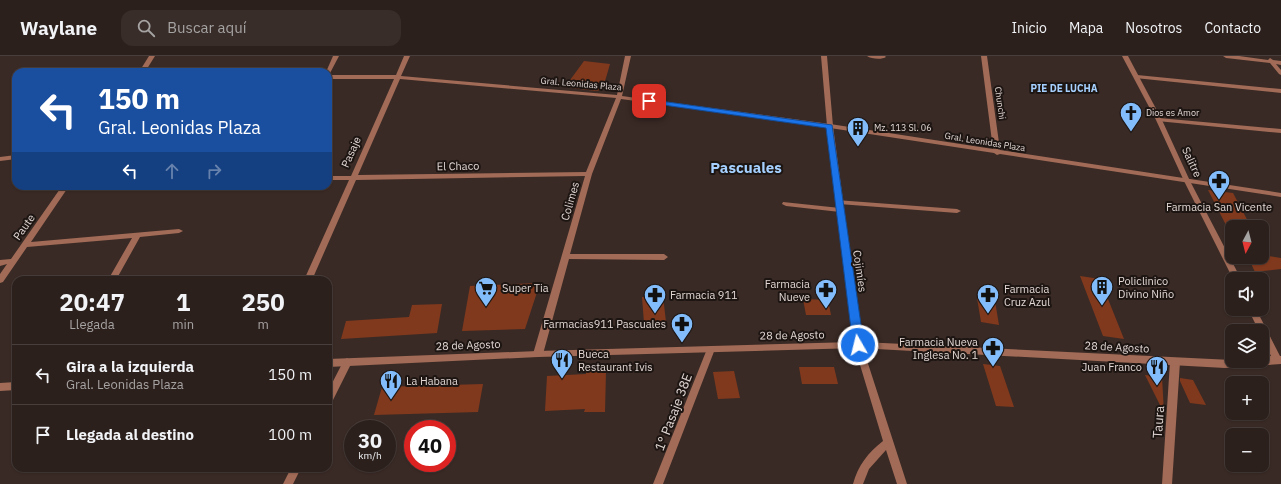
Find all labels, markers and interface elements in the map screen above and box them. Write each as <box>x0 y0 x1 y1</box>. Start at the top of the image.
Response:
search box <box>121 10 401 46</box>
text: Waylane <box>20 16 97 40</box>
icon: search <box>135 17 157 39</box>
text: Buscar aquí <box>167 18 246 37</box>
text: Inicio <box>1011 19 1047 37</box>
text: Mapa <box>1069 19 1103 37</box>
text: Nosotros <box>1125 19 1182 37</box>
text: Contacto <box>1204 19 1261 37</box>
street label: Gral. Leonidas Plaza <box>540 74 622 93</box>
text: 150 m <box>98 80 180 117</box>
district label: PIE DE LUCHA <box>1030 82 1098 95</box>
icon: left <box>32 84 84 136</box>
pin <box>632 84 666 118</box>
street label: Chunchi <box>993 86 1008 120</box>
icon: arrive <box>638 90 660 112</box>
church icon: Dios es Amor <box>1118 100 1144 133</box>
place label: Dios es Amor <box>1146 107 1200 118</box>
building icon: Mz. 113 Sl. 06 <box>845 115 871 148</box>
text: Gral. Leonidas Plaza <box>98 116 261 139</box>
place label: Mz. 113 Sl. 06 <box>874 122 932 133</box>
street label: Gral. Leonidas Plaza <box>944 130 1026 153</box>
street label: Pasaje <box>338 134 364 170</box>
street label: Salitre <box>1179 145 1205 179</box>
district label: Pascuales <box>710 158 782 177</box>
street label: El Chaco <box>437 159 479 173</box>
icon: left <box>119 160 141 182</box>
icon: ahead <box>161 160 183 182</box>
icon: right <box>203 160 225 182</box>
pharmacy icon: Farmacia San Vicente <box>1206 168 1232 201</box>
street label: Colimes <box>558 180 582 222</box>
place label: Farmacia San Vicente <box>1166 200 1272 214</box>
street label: Paute <box>10 211 38 243</box>
north arrow <box>1225 220 1269 264</box>
map controls <box>1225 220 1269 472</box>
street label: Cojimíes <box>850 249 870 293</box>
button: sound <box>1225 272 1269 316</box>
building icon: Policlinico Divino Niño <box>1089 274 1115 307</box>
place label: Policlinico Divino Niño <box>1118 274 1174 301</box>
supermarket icon: Super Tia <box>473 275 499 308</box>
place label: Farmacia Nueve <box>765 277 810 304</box>
pharmacy icon: Farmacia Nueve <box>813 277 839 310</box>
place label: Super Tia <box>502 281 549 295</box>
pharmacy icon: Farmacia 911 <box>642 282 668 315</box>
pharmacy icon: Farmacia Cruz Azul <box>975 282 1001 315</box>
place label: Farmacia Cruz Azul <box>1004 282 1050 309</box>
text: 20:47 <box>59 286 125 318</box>
text: 1 <box>176 286 190 318</box>
text: 250 <box>241 286 285 318</box>
place label: Farmacia 911 <box>670 288 738 302</box>
pharmacy icon: Farmacias911 Pascuales <box>669 311 695 344</box>
text: Llegada <box>69 316 115 333</box>
text: min <box>172 316 194 333</box>
text: m <box>257 316 269 333</box>
place label: Farmacias911 Pascuales <box>543 317 666 331</box>
position arrow <box>837 324 879 366</box>
button: layers <box>1225 324 1269 368</box>
street label: 28 de Agosto <box>759 327 825 343</box>
place label: Farmacia Nueva Inglesa No. 1 <box>899 335 978 362</box>
pharmacy icon: Farmacia Nueva Inglesa No. 1 <box>980 335 1006 368</box>
street label: 28 de Agosto <box>435 337 501 353</box>
street label: 28 de Agosto <box>1084 338 1150 356</box>
restaurant icon: Bueca Restaurant Ivis <box>549 347 575 380</box>
place label: Bueca Restaurant Ivis <box>578 347 653 374</box>
restaurant icon: Juan Franco <box>1144 354 1170 387</box>
text: Gira a la izquierda <box>66 357 194 376</box>
place label: Juan Franco <box>1082 360 1142 374</box>
icon: left <box>32 364 54 386</box>
text: 150 m <box>268 365 312 384</box>
restaurant icon: La Habana <box>378 368 404 401</box>
street label: 1° Pasaje 38E <box>651 371 696 453</box>
place label: La Habana <box>406 374 458 388</box>
text: Gral. Leonidas Plaza <box>66 376 184 393</box>
button: + <box>1225 376 1269 420</box>
street label: Taura <box>1149 405 1168 439</box>
speed limit sign: 40 <box>404 420 456 472</box>
icon: arrive <box>32 424 54 446</box>
text: Llegada al destino <box>66 425 194 444</box>
text: 100 m <box>268 425 312 444</box>
text: 30 <box>358 427 382 454</box>
button: − <box>1225 428 1269 472</box>
text: km/h <box>358 449 382 462</box>

